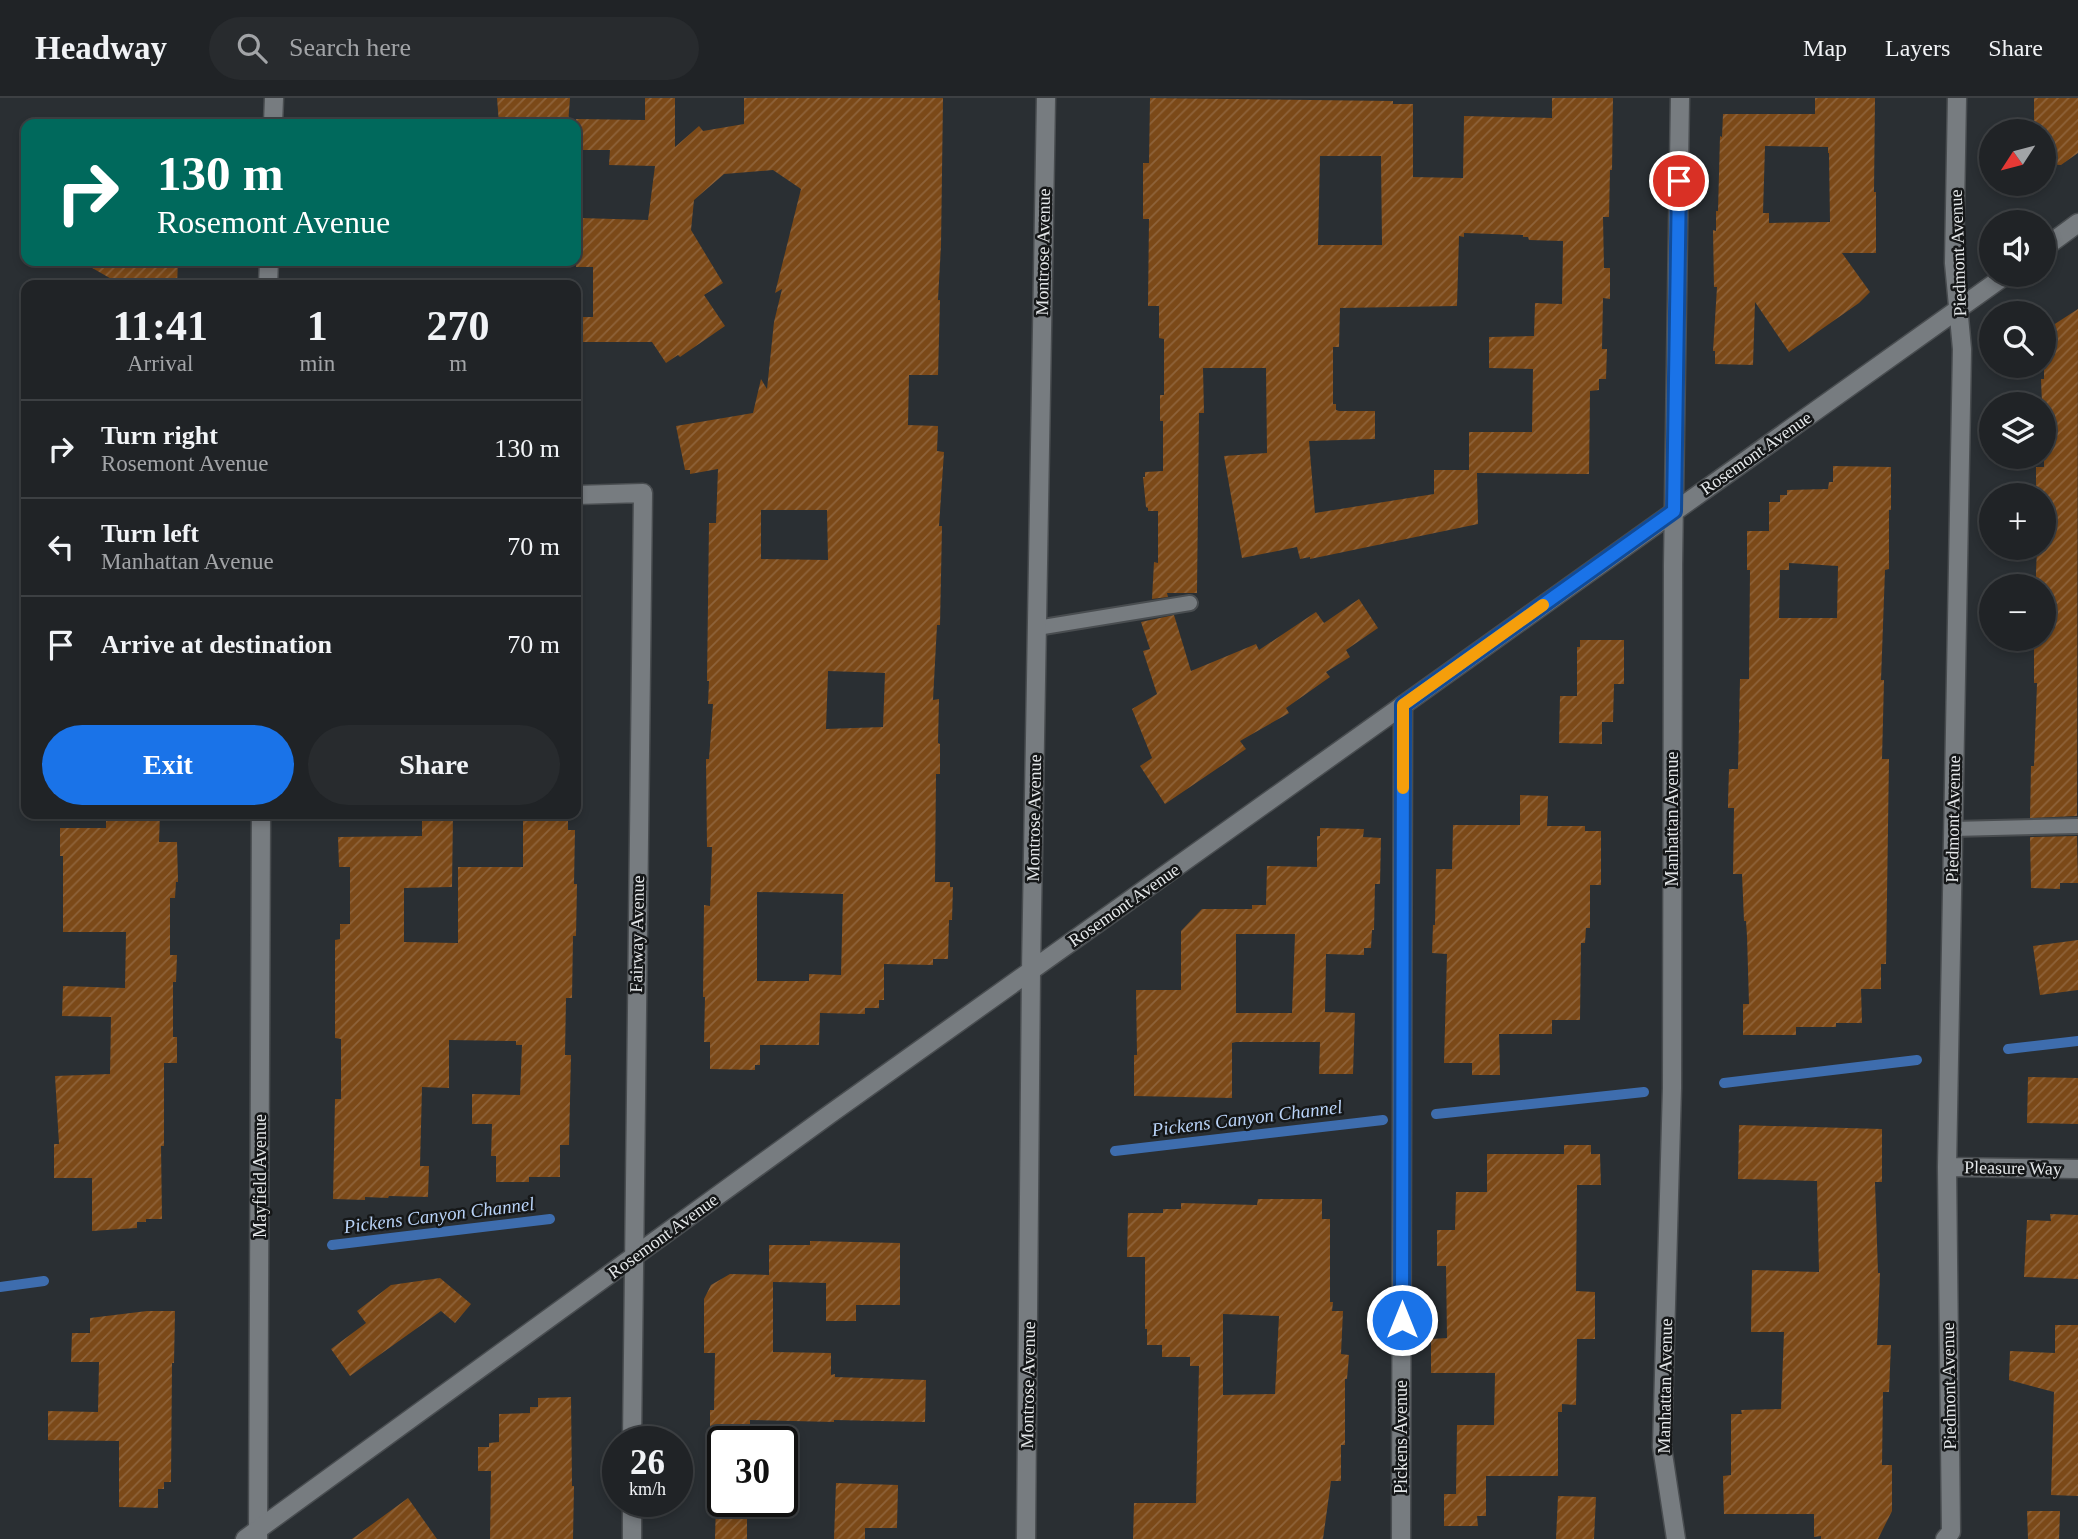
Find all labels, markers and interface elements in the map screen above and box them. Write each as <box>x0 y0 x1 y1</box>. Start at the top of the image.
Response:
search box <box>209 17 699 80</box>
icon: search <box>233 29 271 67</box>
text: Headway <box>35 30 167 66</box>
text: Search here <box>289 33 411 62</box>
text: Map <box>1803 35 1847 61</box>
text: Layers <box>1885 35 1950 61</box>
text: Share <box>1988 35 2043 61</box>
north arrow <box>1979 119 2056 196</box>
map controls <box>1979 119 2056 651</box>
text: 130 m <box>157 146 284 201</box>
icon: right <box>42 147 133 238</box>
pin <box>1649 151 1709 211</box>
icon: arrive <box>1660 162 1698 200</box>
street label: Montrose Avenue <box>1032 188 1054 316</box>
street label: Piedmont Avenue <box>1946 189 1970 317</box>
text: Rosemont Avenue <box>157 204 390 240</box>
button: sound <box>1979 210 2056 287</box>
button: search <box>1979 301 2056 378</box>
text: 11:41 <box>112 303 208 349</box>
text: 1 <box>307 303 328 349</box>
text: 270 <box>427 303 490 349</box>
text: Arrival <box>127 351 193 376</box>
text: min <box>299 351 335 376</box>
text: m <box>449 351 467 376</box>
button: layers <box>1979 392 2056 469</box>
street label: Rosemont Avenue <box>1697 407 1815 499</box>
text: Turn right <box>101 421 218 450</box>
icon: right <box>42 430 80 468</box>
text: 130 m <box>494 434 560 463</box>
text: Rosemont Avenue <box>101 451 269 476</box>
button: + <box>1979 483 2056 560</box>
text: Turn left <box>101 519 199 548</box>
icon: left <box>42 528 80 566</box>
text: 70 m <box>507 532 560 561</box>
text: Manhattan Avenue <box>101 549 274 574</box>
button: − <box>1979 574 2056 651</box>
icon: arrive <box>42 626 80 664</box>
text: Arrive at destination <box>101 630 332 659</box>
text: 70 m <box>507 630 560 659</box>
button: Exit <box>42 725 294 805</box>
button: Share <box>308 725 560 805</box>
street label: Manhattan Avenue <box>1662 751 1682 887</box>
street label: Montrose Avenue <box>1023 754 1045 882</box>
street label: Piedmont Avenue <box>1942 755 1964 883</box>
street label: Rosemont Avenue <box>1065 859 1183 951</box>
street label: Fairway Avenue <box>626 875 648 993</box>
water label: Pickens Canyon Channel <box>1149 1096 1344 1140</box>
street label: Mayfield Avenue <box>250 1114 270 1238</box>
street label: Pleasure Way <box>1964 1157 2062 1179</box>
street label: Rosemont Avenue <box>604 1189 722 1283</box>
water label: Pickens Canyon Channel <box>341 1193 536 1237</box>
position arrow <box>1365 1283 1439 1357</box>
street label: Manhattan Avenue <box>1654 1318 1676 1454</box>
street label: Montrose Avenue <box>1017 1321 1039 1449</box>
street label: Piedmont Avenue <box>1938 1322 1960 1450</box>
street label: Pickens Avenue <box>1391 1380 1411 1494</box>
speed limit sign: 30 <box>707 1426 798 1517</box>
text: 26 <box>630 1443 665 1482</box>
text: km/h <box>629 1479 666 1499</box>

